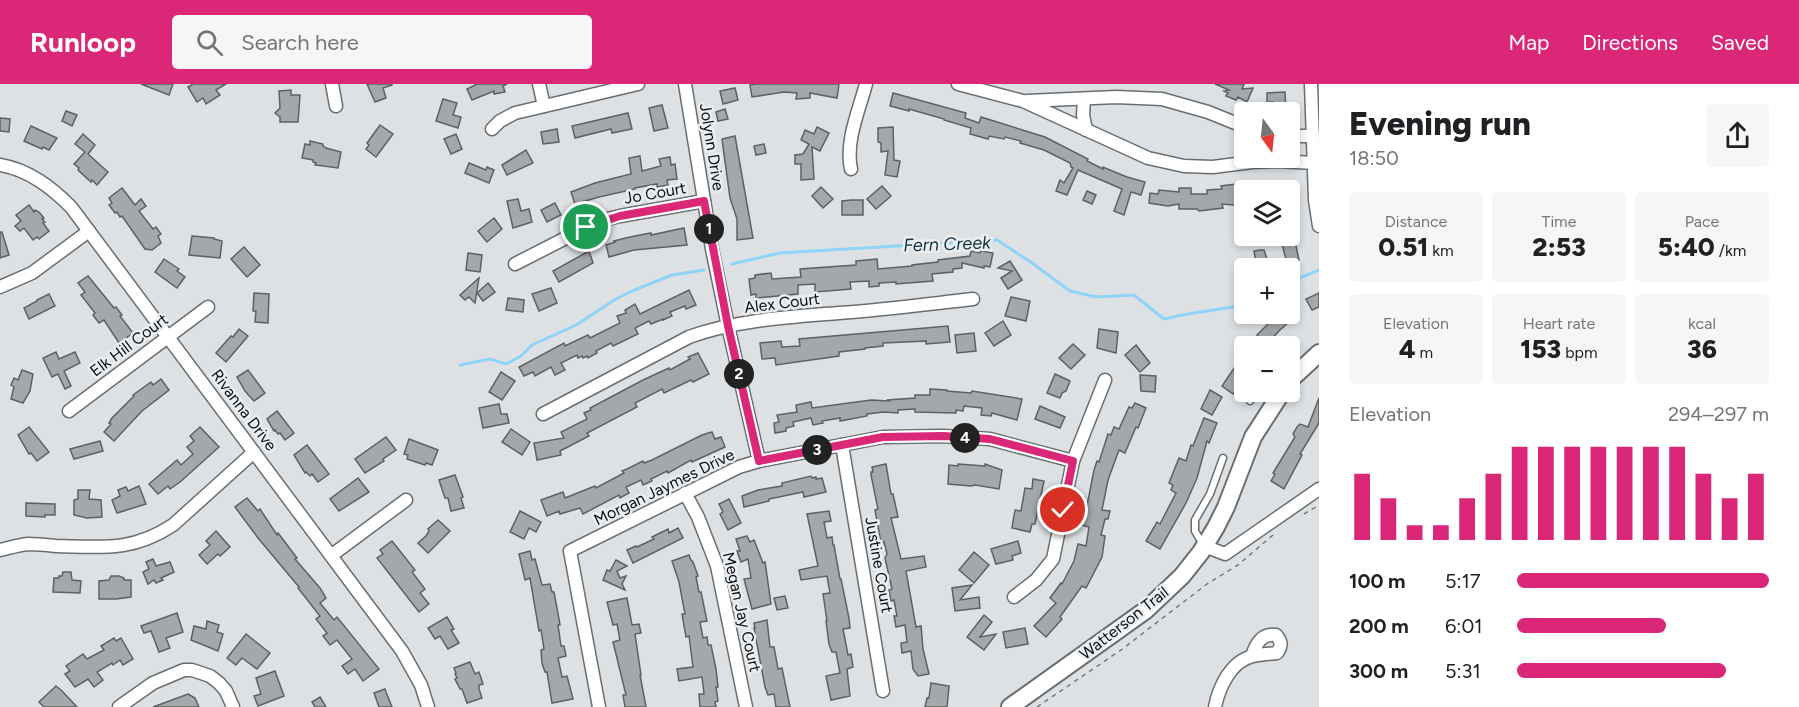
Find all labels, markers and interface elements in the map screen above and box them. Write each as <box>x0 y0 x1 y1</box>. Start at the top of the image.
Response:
search box <box>172 15 592 69</box>
text: Runloop <box>30 25 136 59</box>
icon: search <box>193 26 226 59</box>
text: Search here <box>241 29 359 56</box>
text: Map <box>1508 30 1549 55</box>
text: Directions <box>1582 30 1678 55</box>
text: Saved <box>1711 30 1769 55</box>
street label: Jolynn Drive <box>696 102 728 192</box>
north arrow <box>1234 102 1300 168</box>
map controls <box>1234 102 1300 402</box>
text: Evening run <box>1349 104 1531 143</box>
button: share <box>1706 104 1769 167</box>
text: 18:50 <box>1349 146 1399 170</box>
street label: Jo Court <box>622 178 688 208</box>
button: layers <box>1234 180 1300 246</box>
pin <box>560 201 611 252</box>
icon: arrive <box>569 210 602 243</box>
text: Distance <box>1385 212 1447 231</box>
text: Time <box>1542 212 1576 231</box>
text: Pace <box>1685 212 1719 231</box>
pin: 1 <box>694 214 724 244</box>
text: 1 <box>706 219 712 238</box>
water label: Fern Creek <box>903 231 992 257</box>
text: 0.51 <box>1378 231 1428 263</box>
text: 2:53 <box>1532 231 1586 263</box>
text: 5:40 <box>1658 231 1715 263</box>
text: km <box>1428 241 1454 260</box>
text: /km <box>1715 241 1746 260</box>
button: + <box>1234 258 1300 324</box>
street label: Alex Court <box>743 289 821 317</box>
street label: Elk Hill Court <box>86 310 172 380</box>
text: Elevation <box>1383 314 1449 333</box>
text: Heart rate <box>1523 314 1595 333</box>
text: kcal <box>1688 314 1716 333</box>
text: 4 <box>1399 333 1416 365</box>
text: 153 <box>1520 333 1561 365</box>
text: 36 <box>1687 333 1717 365</box>
button: − <box>1234 336 1300 402</box>
text: m <box>1416 343 1433 362</box>
text: bpm <box>1561 343 1598 362</box>
pin: 2 <box>724 359 754 389</box>
text: 2 <box>734 364 744 383</box>
street label: Rivanna Drive <box>207 366 281 455</box>
text: Elevation <box>1349 402 1431 426</box>
text: 294–297 m <box>1668 402 1769 426</box>
pin: 4 <box>950 423 980 453</box>
text: 4 <box>960 428 970 447</box>
pin: 3 <box>802 435 832 465</box>
text: 3 <box>813 440 821 459</box>
street label: Morgan Jaymes Drive <box>591 445 738 529</box>
pin <box>1037 484 1088 535</box>
icon: check <box>1046 493 1079 526</box>
street label: Justine Court <box>861 515 897 615</box>
street label: Megan Jay Court <box>719 550 765 674</box>
text: 100 m <box>1349 569 1406 593</box>
text: 5:17 <box>1445 569 1481 593</box>
street label: Watterson Trail <box>1076 582 1172 664</box>
text: 200 m <box>1349 614 1409 638</box>
text: 6:01 <box>1445 614 1482 638</box>
text: 300 m <box>1349 659 1408 683</box>
text: 5:31 <box>1445 659 1481 683</box>

